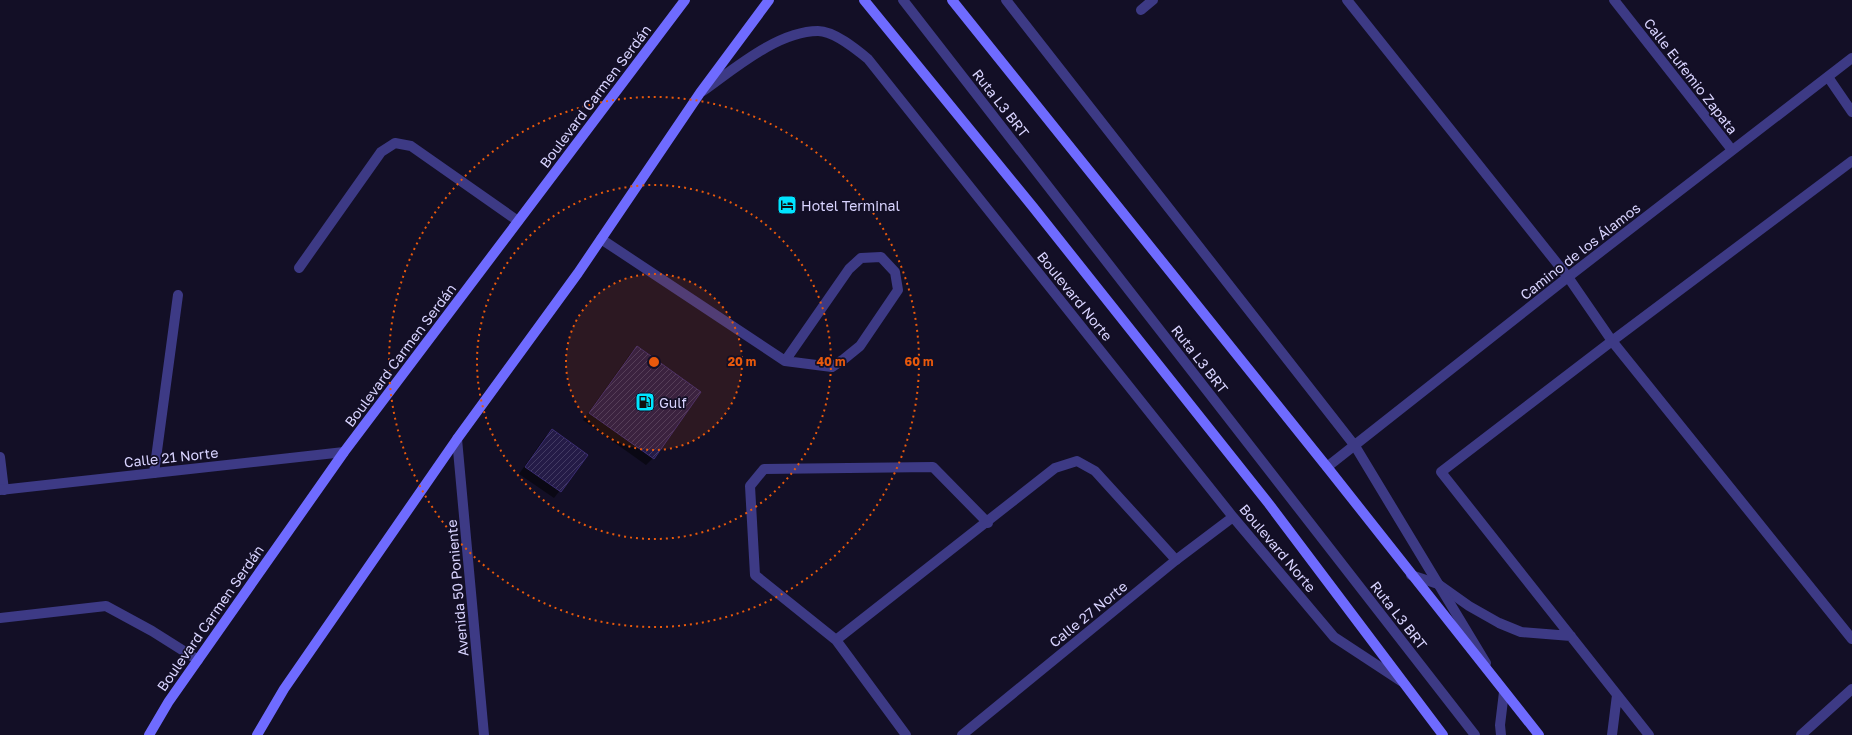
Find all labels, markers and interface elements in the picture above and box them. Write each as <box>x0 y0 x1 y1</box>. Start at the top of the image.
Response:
street label: Calle Eufemio Zapata <box>1641 15 1741 137</box>
street label: Boulevard Carmen Serdán <box>536 21 654 171</box>
street label: Ruta L3 BRT <box>969 66 1033 141</box>
hotel icon: Hotel Terminal <box>776 194 798 216</box>
place label: Hotel Terminal <box>801 197 900 214</box>
street label: Camino de los Álamos <box>1517 199 1643 303</box>
street label: Boulevard Norte <box>1034 248 1116 344</box>
street label: Boulevard Carmen Serdán <box>341 280 459 430</box>
street label: Ruta L3 BRT <box>1168 322 1232 397</box>
text: 20 m <box>728 354 756 369</box>
text: 40 m <box>817 354 845 369</box>
text: 60 m <box>905 354 933 369</box>
centre of rings <box>647 355 661 369</box>
fuel station icon: Gulf <box>634 391 656 413</box>
place label: Gulf <box>659 394 687 411</box>
street label: Calle 21 Norte <box>123 444 219 470</box>
street label: Boulevard Norte <box>1236 501 1320 595</box>
street label: Avenida 50 Poniente <box>443 519 471 657</box>
street label: Boulevard Carmen Serdán <box>153 542 267 694</box>
street label: Calle 27 Norte <box>1046 577 1130 651</box>
street label: Ruta L3 BRT <box>1367 578 1431 653</box>

